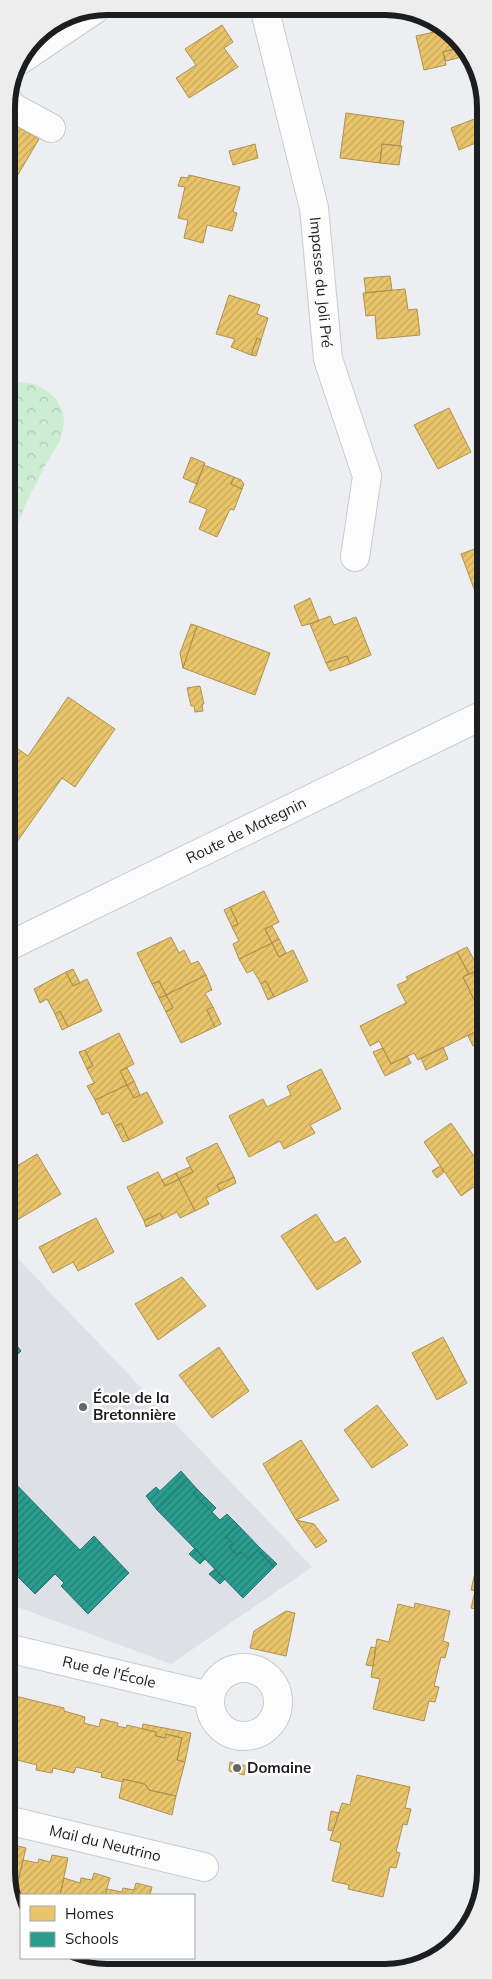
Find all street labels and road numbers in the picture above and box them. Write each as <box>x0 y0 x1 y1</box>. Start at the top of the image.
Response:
street label: Impasse du Joli Pré <box>306 216 337 349</box>
street label: Route de Mategnin <box>183 793 309 867</box>
street label: Rue de l'École <box>61 1651 158 1692</box>
street label: Mail du Neutrino <box>48 1820 163 1865</box>

